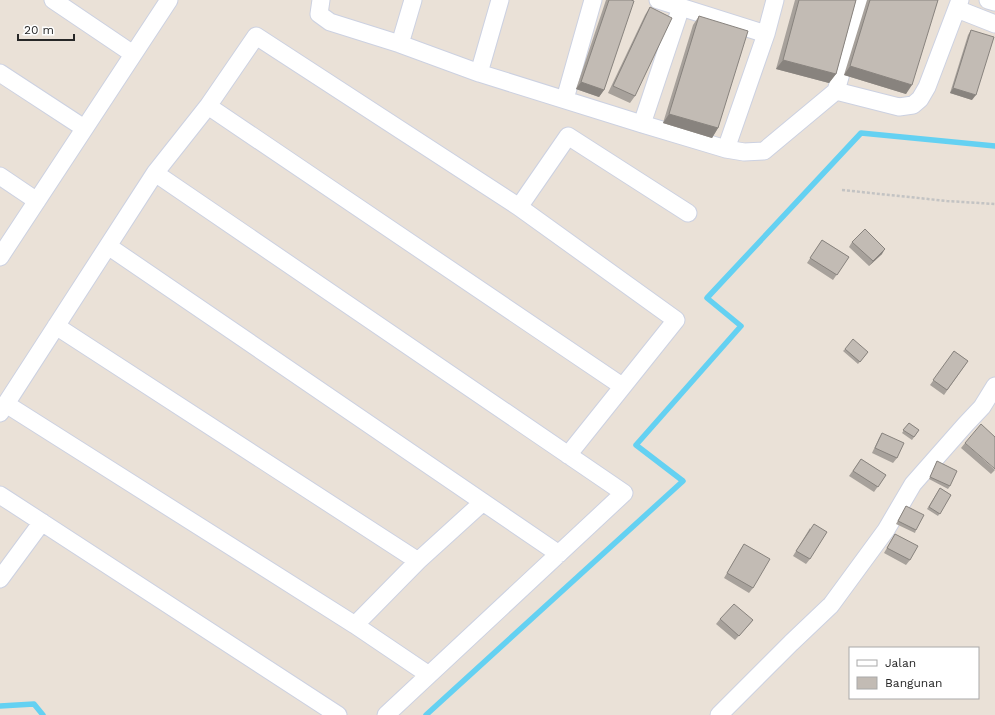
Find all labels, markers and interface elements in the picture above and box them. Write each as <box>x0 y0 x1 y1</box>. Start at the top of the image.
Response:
scale bar <box>18 16 74 42</box>
text: 20 m <box>24 23 54 37</box>
legend <box>849 647 979 699</box>
text: Jalan <box>885 656 916 670</box>
text: Bangunan <box>885 676 943 690</box>

